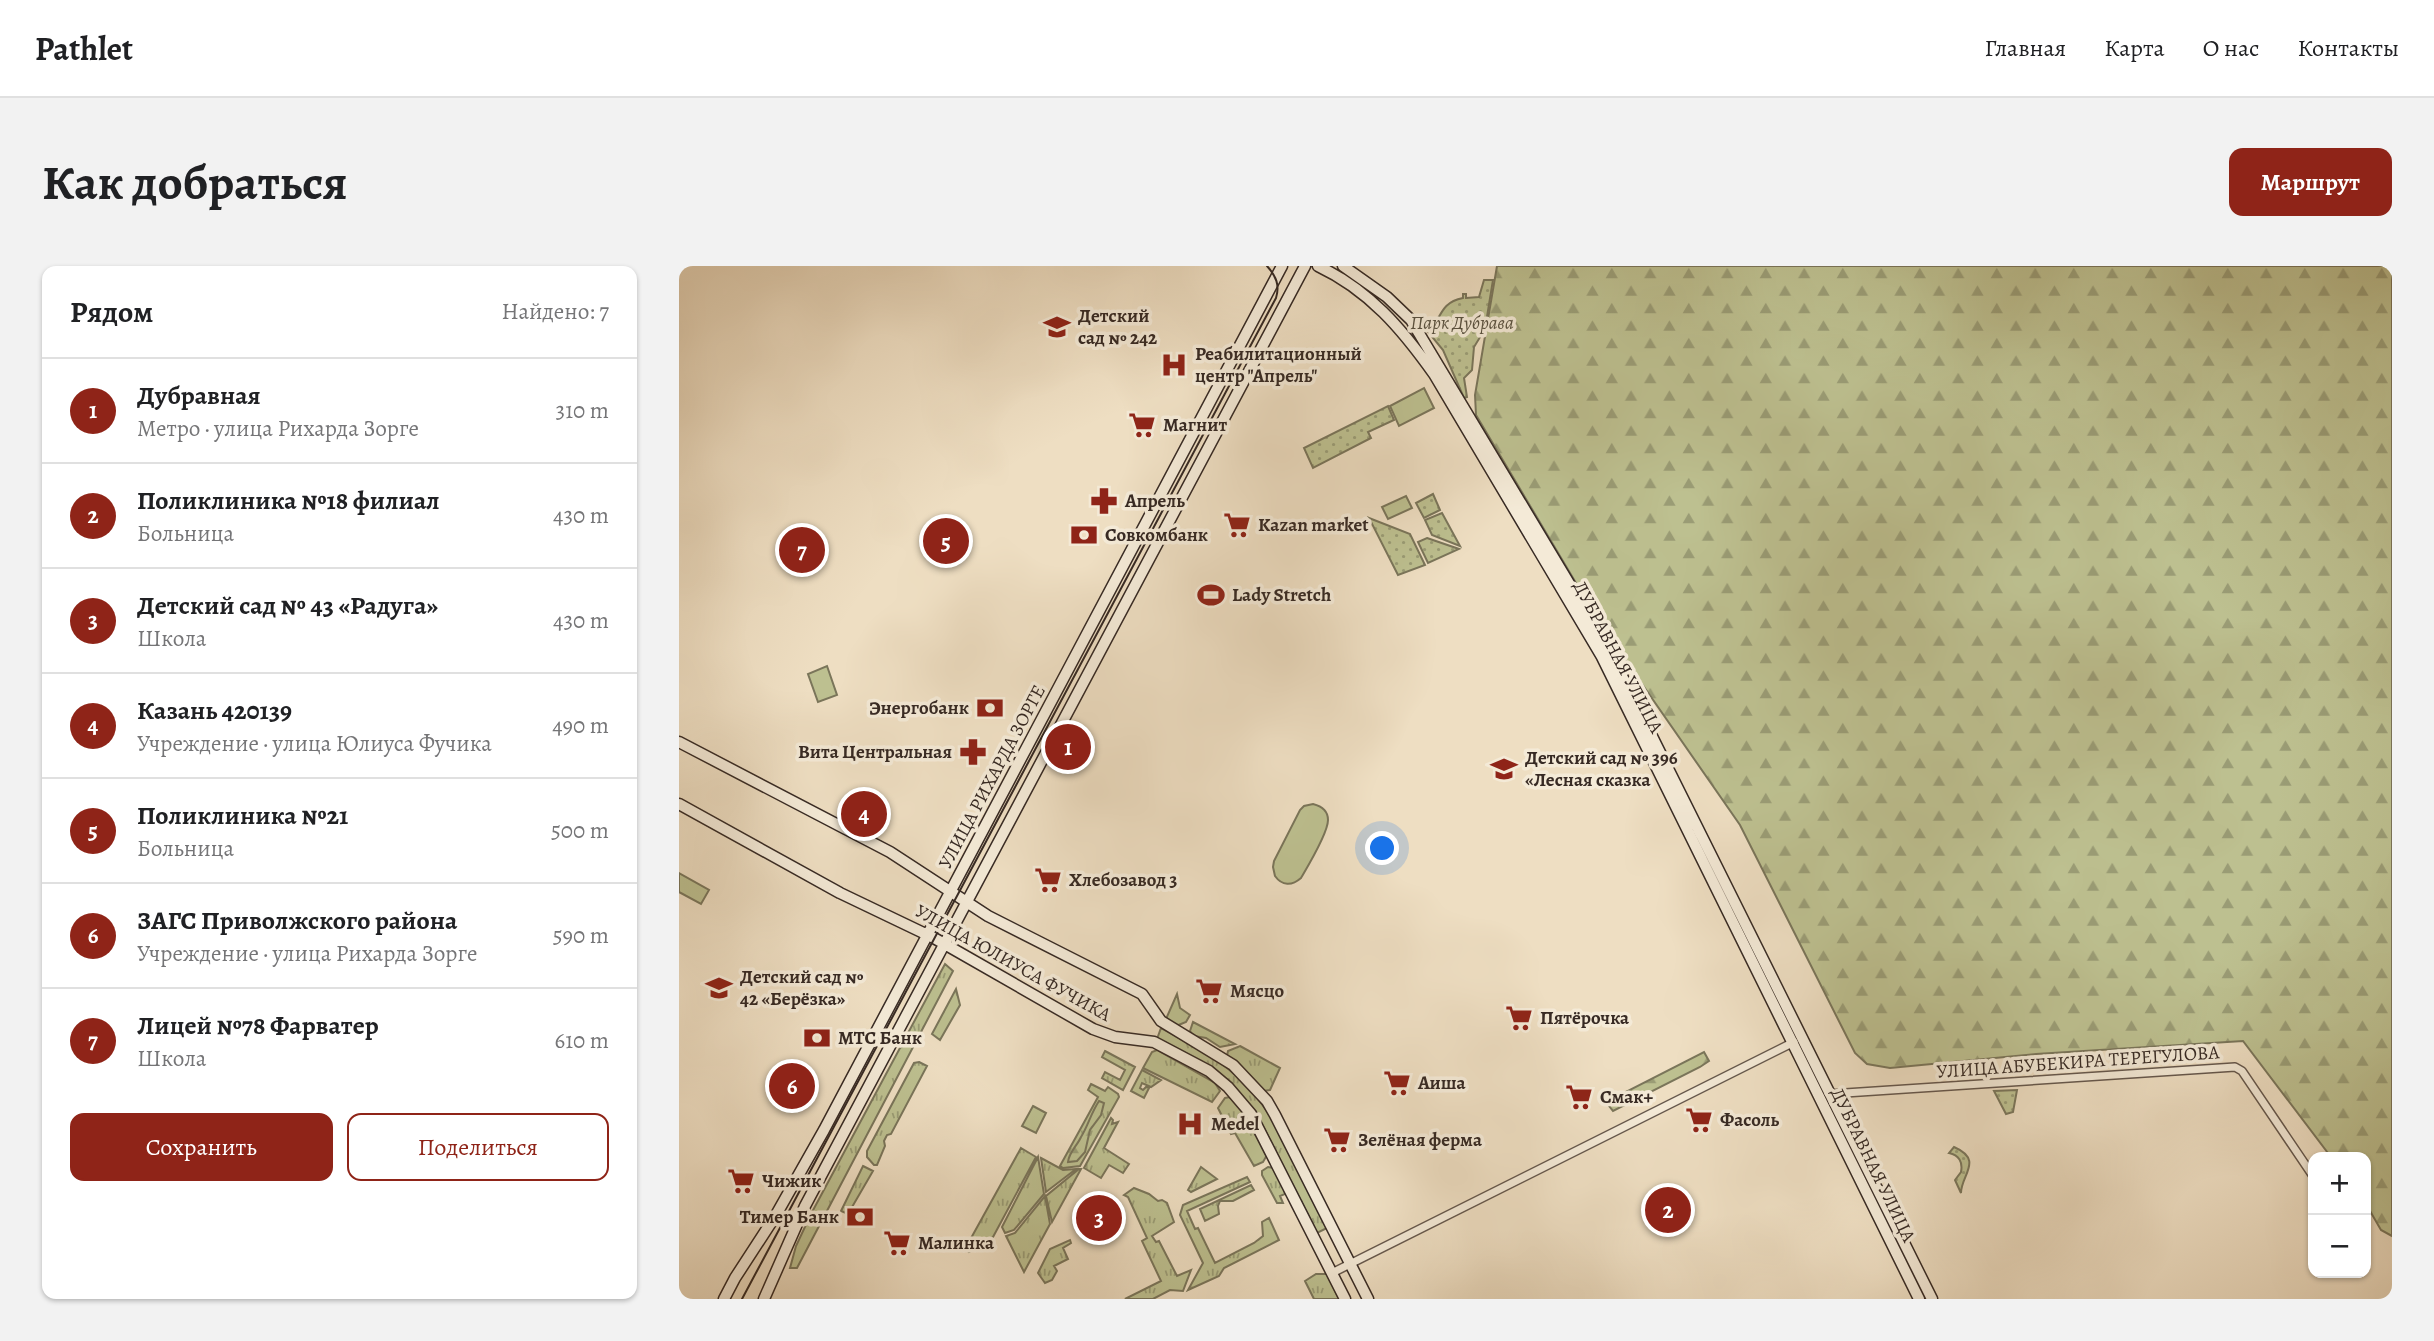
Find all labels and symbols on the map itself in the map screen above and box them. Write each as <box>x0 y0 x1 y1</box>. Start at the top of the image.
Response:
place label: Детский сад № 242 <box>1078 303 1157 351</box>
park label: Парк Дубрава <box>1410 310 1514 336</box>
school or university icon: Детский сад № 242 <box>1042 312 1072 342</box>
place label: Реабилитационный центр "Апрель" <box>1195 341 1362 389</box>
hospital icon: Реабилитационный центр "Апрель" <box>1159 350 1189 380</box>
supermarket icon: Магнит <box>1127 410 1157 440</box>
place label: Магнит <box>1163 412 1228 438</box>
pharmacy icon: Апрель <box>1089 486 1119 516</box>
place label: Апрель <box>1124 488 1185 514</box>
supermarket icon: Kazan market <box>1222 510 1252 540</box>
place label: Kazan market <box>1258 512 1369 538</box>
pin: 5 <box>923 515 969 567</box>
bank icon: Совкомбанк <box>1069 520 1099 550</box>
place label: Совкомбанк <box>1105 522 1208 548</box>
pin: 7 <box>779 524 825 576</box>
street label: ДУБРАВНАЯ УЛИЦА <box>1567 576 1670 739</box>
sports icon: Lady Stretch <box>1196 580 1226 610</box>
place label: Lady Stretch <box>1232 582 1331 608</box>
street label: УЛИЦА РИХАРДА ЗОРГЕ <box>932 680 1052 874</box>
bank icon: Энергобанк <box>975 693 1005 723</box>
place label: Энергобанк <box>869 695 969 721</box>
pin: 1 <box>1045 721 1091 773</box>
pharmacy icon: Вита Центральная <box>958 737 988 767</box>
place label: Вита Центральная <box>798 739 952 765</box>
place label: Детский сад № 396 «Лесная сказка <box>1525 745 1678 793</box>
school or university icon: Детский сад № 396 «Лесная сказка <box>1489 754 1519 784</box>
pin: 4 <box>841 788 887 840</box>
your location <box>1365 831 1399 865</box>
supermarket icon: Хлебозавод 3 <box>1033 865 1063 895</box>
place label: Хлебозавод 3 <box>1069 867 1178 893</box>
street label: УЛИЦА ЮЛИУСА ФУЧИКА <box>910 898 1117 1028</box>
place label: Детский сад № 42 «Берёзка» <box>740 964 864 1012</box>
school or university icon: Детский сад № 42 «Берёзка» <box>704 973 734 1003</box>
supermarket icon: Мясцо <box>1194 976 1224 1006</box>
place label: Мясцо <box>1230 978 1285 1004</box>
supermarket icon: Пятёрочка <box>1504 1003 1534 1033</box>
place label: Пятёрочка <box>1540 1005 1630 1031</box>
bank icon: МТС Банк <box>802 1023 832 1053</box>
place label: МТС Банк <box>838 1025 922 1051</box>
street label: УЛИЦА АБУБЕКИРА ТЕРЕГУЛОВА <box>1936 1039 2221 1085</box>
pin: 6 <box>769 1060 815 1112</box>
supermarket icon: Аиша <box>1382 1068 1412 1098</box>
place label: Аиша <box>1417 1070 1467 1096</box>
supermarket icon: Смак+ <box>1564 1082 1594 1112</box>
street label: ДУБРАВНАЯ УЛИЦА <box>1824 1083 1922 1247</box>
place label: Смак+ <box>1600 1084 1654 1110</box>
supermarket icon: Фасоль <box>1684 1105 1714 1135</box>
place label: Фасоль <box>1720 1107 1780 1133</box>
hospital icon: Medel <box>1175 1109 1205 1139</box>
place label: Medel <box>1211 1111 1259 1137</box>
supermarket icon: Зелёная ферма <box>1322 1125 1352 1155</box>
place label: Зелёная ферма <box>1358 1127 1483 1153</box>
supermarket icon: Чижик <box>726 1166 756 1196</box>
place label: Чижик <box>762 1168 822 1194</box>
pin: 2 <box>1645 1184 1691 1236</box>
pin: 3 <box>1076 1192 1122 1244</box>
bank icon: Тимер Банк <box>845 1202 875 1232</box>
place label: Тимер Банк <box>740 1204 839 1230</box>
supermarket icon: Малинка <box>882 1228 912 1258</box>
place label: Малинка <box>918 1230 995 1256</box>

